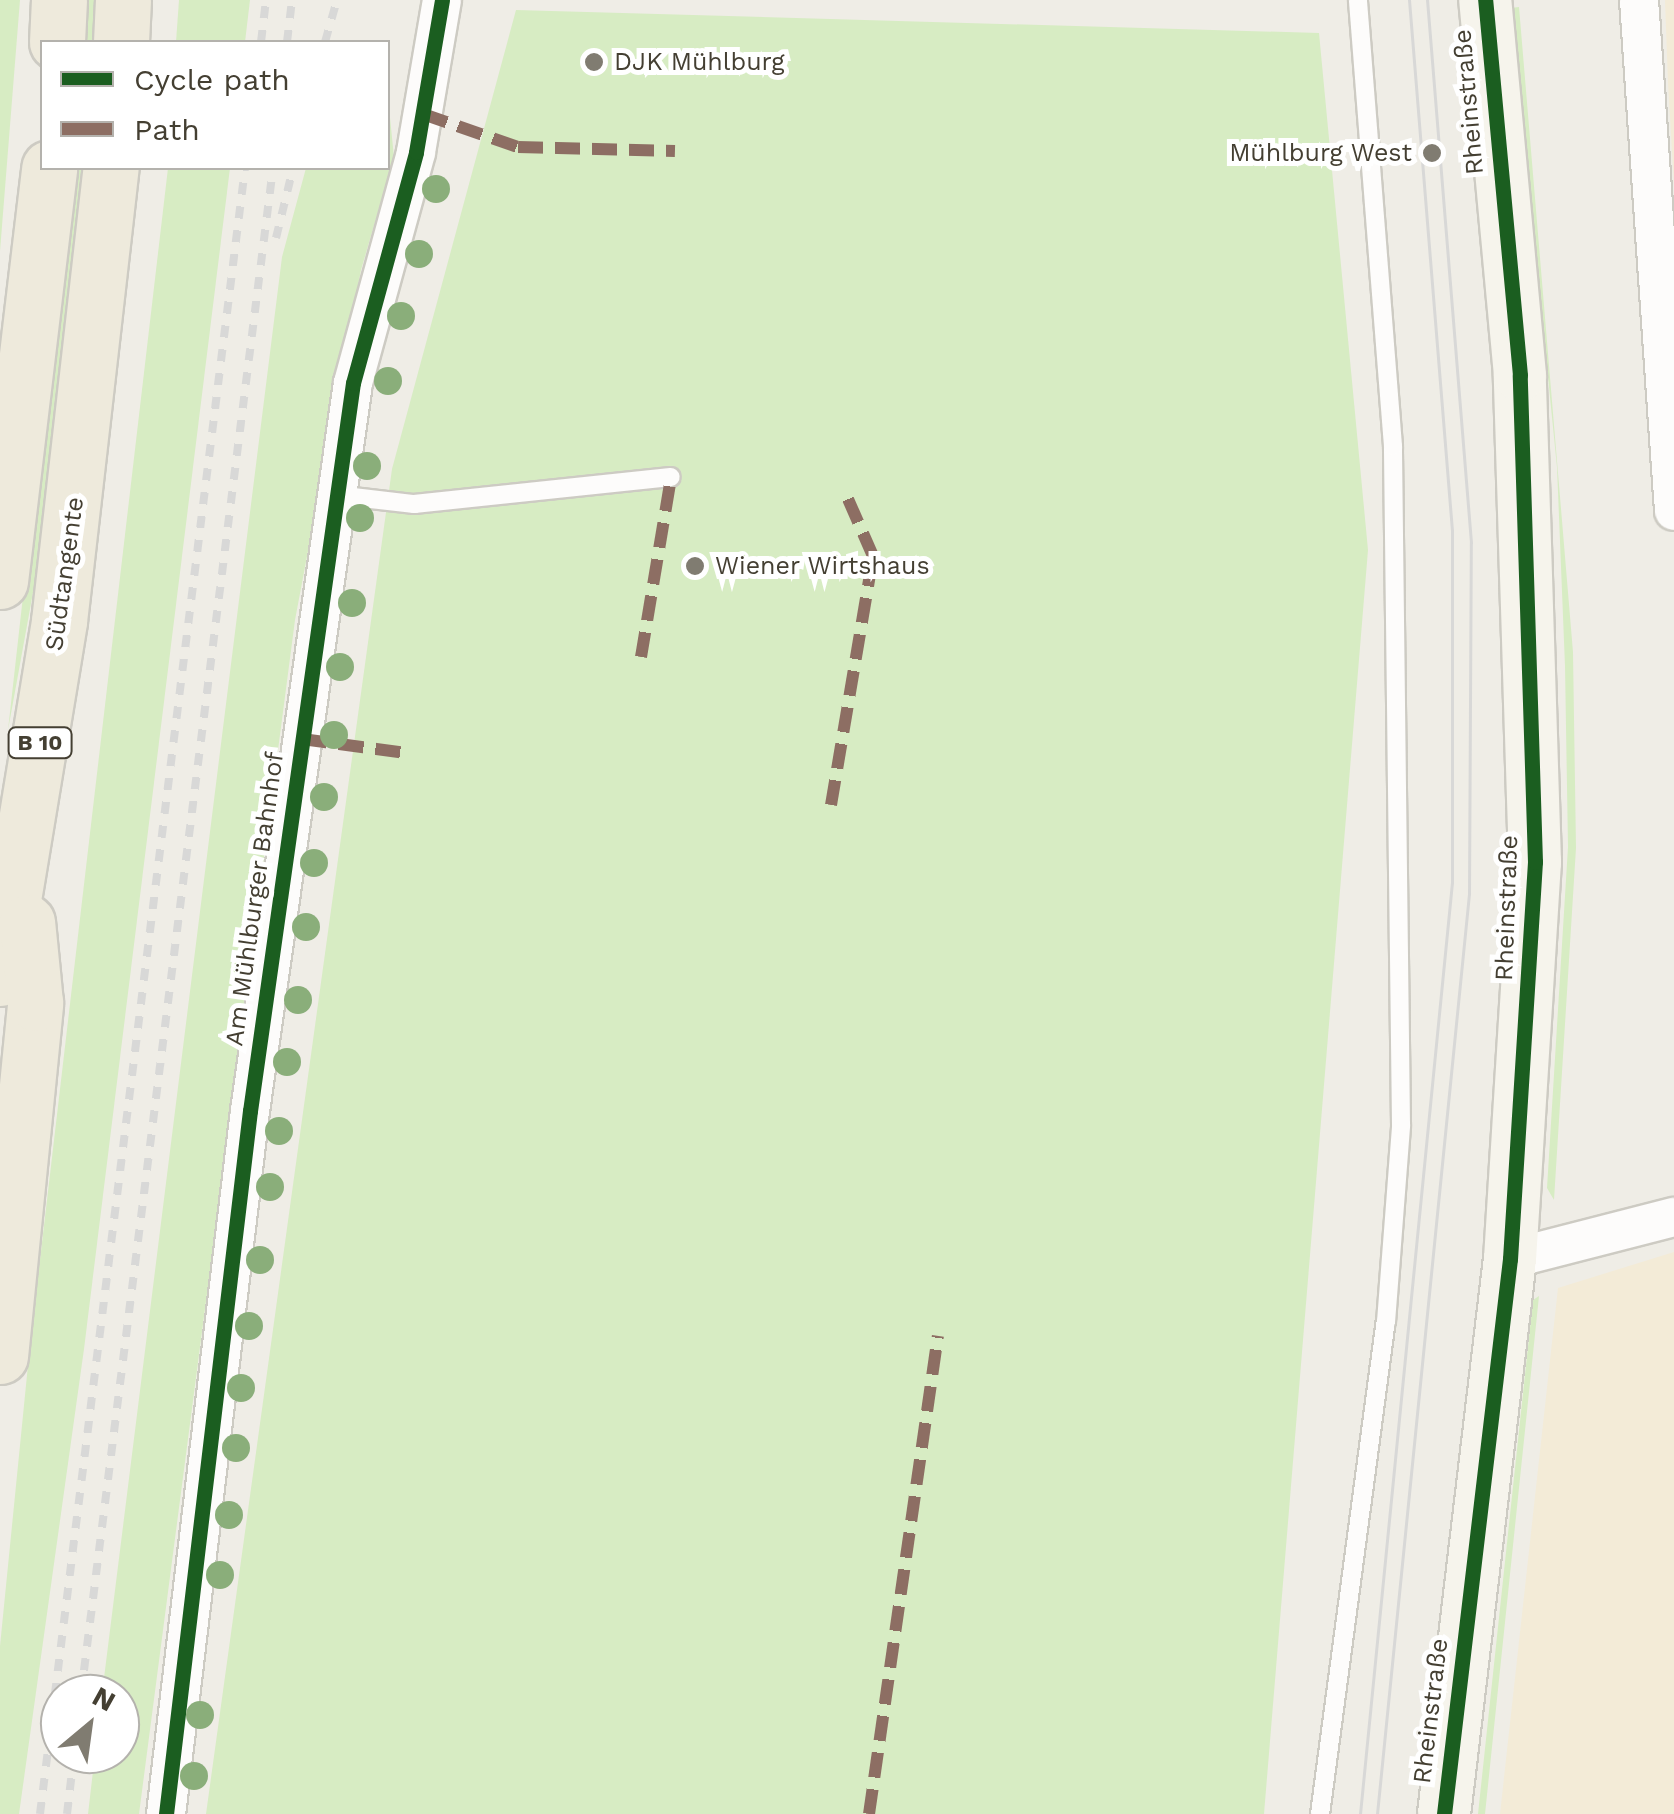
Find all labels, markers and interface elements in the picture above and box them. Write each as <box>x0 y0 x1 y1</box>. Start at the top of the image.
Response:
street label: Rheinstraße <box>1448 28 1490 176</box>
legend <box>40 40 390 170</box>
place label: DJK Mühlburg <box>614 47 785 77</box>
marker: DJK Mühlburg <box>583 51 605 73</box>
text: Cycle path <box>134 62 290 97</box>
text: Path <box>134 112 200 147</box>
place label: Mühlburg West <box>1229 138 1412 168</box>
marker: Mühlburg West <box>1421 142 1443 164</box>
street label: Südtangente <box>39 495 91 653</box>
place label: Wiener Wirtshaus <box>715 551 931 581</box>
marker: Wiener Wirtshaus <box>684 555 706 577</box>
road number: B 10 <box>8 726 72 760</box>
street label: Am Mühlburger Bahnhof <box>219 750 291 1048</box>
street label: Rheinstraße <box>1489 835 1525 981</box>
street label: Rheinstraße <box>1407 1637 1455 1785</box>
north arrow <box>40 1674 140 1774</box>
text: N <box>87 1680 121 1719</box>

